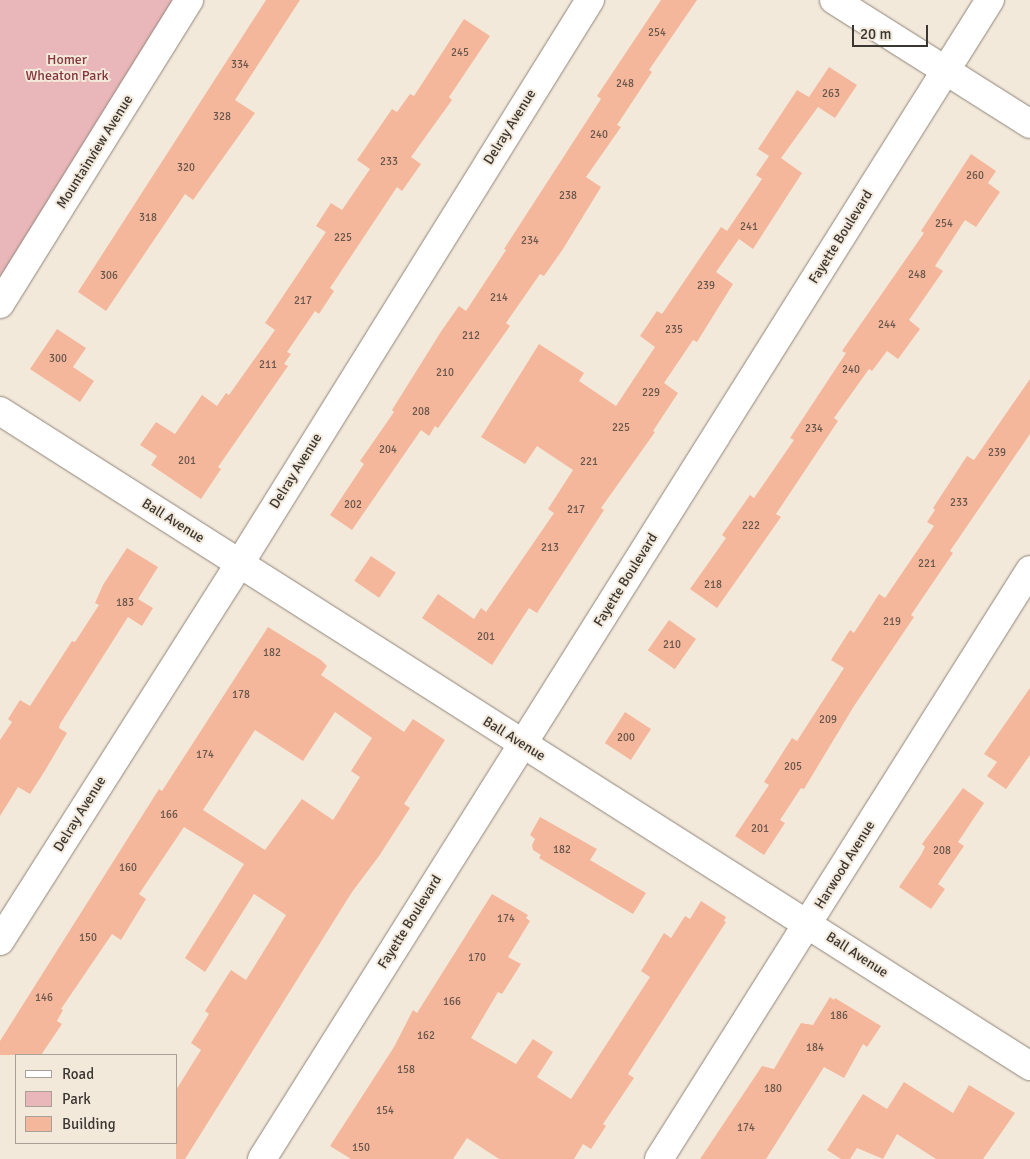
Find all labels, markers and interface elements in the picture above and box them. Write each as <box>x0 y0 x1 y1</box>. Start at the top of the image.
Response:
scale bar <box>855 15 931 47</box>
text: 20 m <box>860 25 891 43</box>
house number: 254 <box>648 26 666 40</box>
house number: 245 <box>451 46 469 60</box>
park label: Homer Wheaton Park <box>25 52 109 84</box>
house number: 334 <box>231 58 249 72</box>
house number: 248 <box>616 77 634 91</box>
street label: Delray Avenue <box>480 86 540 168</box>
house number: 263 <box>822 87 840 101</box>
street label: Mountainview Avenue <box>53 92 137 212</box>
house number: 328 <box>213 110 231 124</box>
house number: 240 <box>590 128 608 142</box>
house number: 233 <box>380 155 398 169</box>
house number: 320 <box>177 161 195 175</box>
house number: 260 <box>966 169 984 183</box>
street label: Fayette Boulevard <box>806 187 876 287</box>
house number: 238 <box>559 189 577 203</box>
house number: 318 <box>139 211 157 225</box>
house number: 254 <box>935 217 953 231</box>
house number: 241 <box>740 220 758 234</box>
house number: 225 <box>334 231 352 245</box>
house number: 234 <box>521 234 539 248</box>
house number: 248 <box>908 268 926 282</box>
house number: 306 <box>100 269 118 283</box>
house number: 239 <box>697 279 715 293</box>
house number: 214 <box>490 291 508 305</box>
house number: 217 <box>294 294 312 308</box>
house number: 244 <box>878 318 896 332</box>
house number: 235 <box>665 323 683 337</box>
house number: 212 <box>462 329 480 343</box>
house number: 300 <box>49 352 67 366</box>
house number: 211 <box>259 358 277 372</box>
house number: 240 <box>842 363 860 377</box>
house number: 210 <box>436 366 454 380</box>
house number: 229 <box>642 386 660 400</box>
house number: 208 <box>412 405 430 419</box>
house number: 225 <box>612 421 630 435</box>
house number: 234 <box>805 422 823 436</box>
street label: Delray Avenue <box>266 430 326 512</box>
house number: 204 <box>379 443 397 457</box>
house number: 239 <box>988 446 1006 460</box>
house number: 201 <box>178 454 196 468</box>
house number: 221 <box>580 455 598 469</box>
street label: Ball Avenue <box>139 495 207 547</box>
house number: 233 <box>950 496 968 510</box>
house number: 202 <box>344 498 362 512</box>
house number: 217 <box>567 503 585 517</box>
house number: 222 <box>742 519 760 533</box>
street label: Fayette Boulevard <box>591 530 661 630</box>
house number: 213 <box>541 541 559 555</box>
house number: 221 <box>918 557 936 571</box>
house number: 218 <box>704 578 722 592</box>
house number: 183 <box>116 596 134 610</box>
house number: 219 <box>883 615 901 629</box>
house number: 201 <box>477 630 495 644</box>
house number: 210 <box>663 638 681 652</box>
house number: 182 <box>263 646 281 660</box>
house number: 178 <box>232 688 250 702</box>
street label: Ball Avenue <box>480 713 548 765</box>
house number: 209 <box>819 713 837 727</box>
house number: 200 <box>617 731 635 745</box>
house number: 174 <box>196 748 214 762</box>
house number: 205 <box>784 760 802 774</box>
street label: Delray Avenue <box>50 773 110 855</box>
house number: 166 <box>160 808 178 822</box>
street label: Harwood Avenue <box>811 818 879 912</box>
house number: 201 <box>751 822 769 836</box>
house number: 182 <box>553 843 571 857</box>
house number: 208 <box>933 844 951 858</box>
house number: 160 <box>119 861 137 875</box>
street label: Fayette Boulevard <box>375 872 445 972</box>
house number: 174 <box>497 912 515 926</box>
street label: Ball Avenue <box>823 929 891 981</box>
house number: 150 <box>79 931 97 945</box>
house number: 170 <box>468 951 486 965</box>
house number: 146 <box>35 991 53 1005</box>
house number: 166 <box>443 995 461 1009</box>
house number: 186 <box>830 1009 848 1023</box>
house number: 162 <box>417 1029 435 1043</box>
house number: 184 <box>806 1041 824 1055</box>
legend <box>15 1054 178 1144</box>
house number: 158 <box>397 1063 415 1077</box>
text: Road <box>62 1065 94 1083</box>
house number: 180 <box>764 1082 782 1096</box>
text: Park <box>62 1090 91 1108</box>
house number: 154 <box>376 1104 394 1118</box>
text: Building <box>62 1115 116 1133</box>
house number: 174 <box>737 1121 755 1135</box>
house number: 150 <box>352 1141 370 1155</box>

